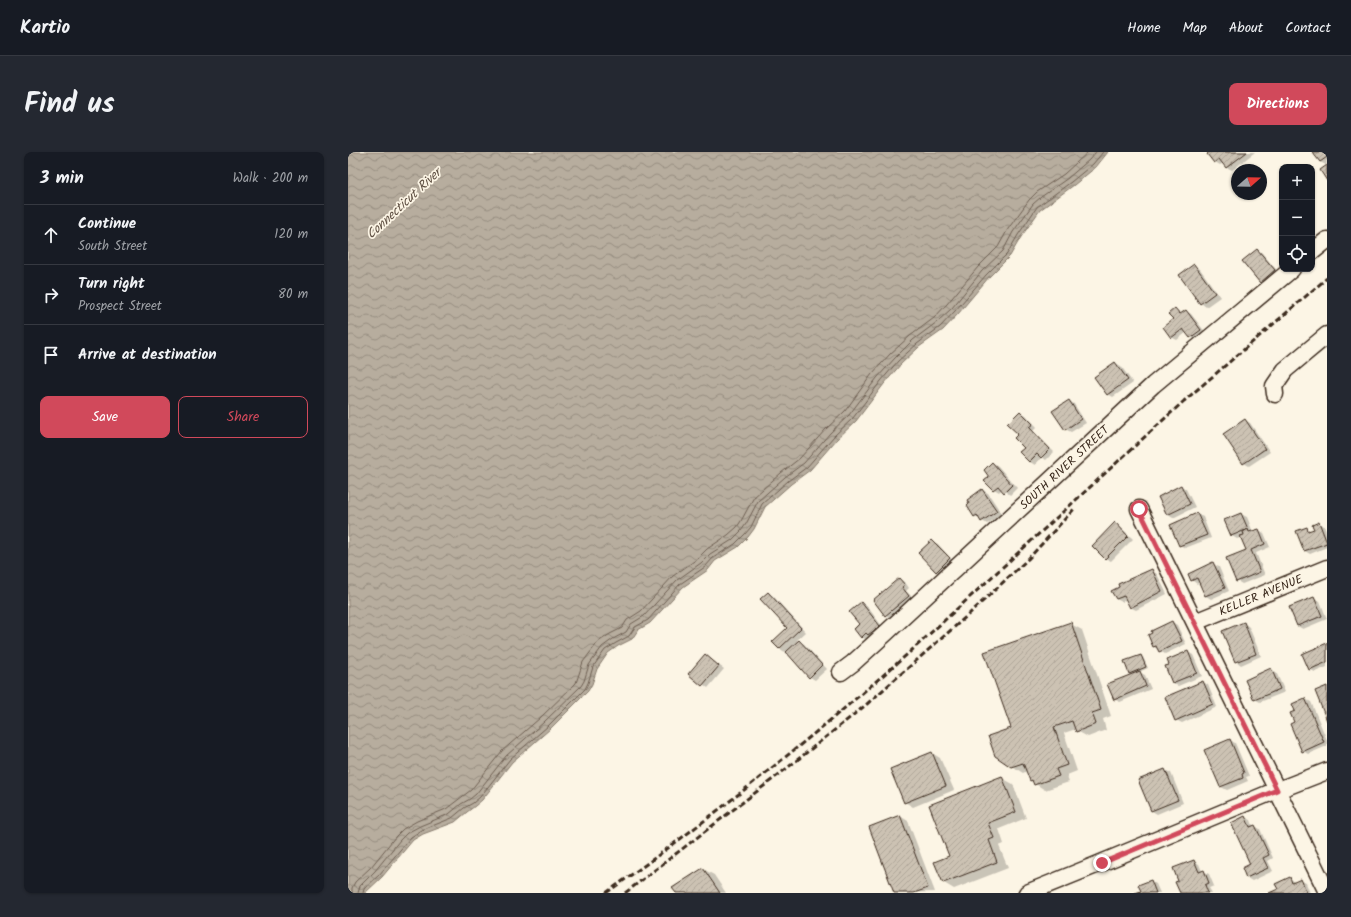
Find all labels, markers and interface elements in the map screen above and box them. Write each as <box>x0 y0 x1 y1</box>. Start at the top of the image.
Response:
text: Kartio <box>20 13 70 43</box>
text: Home <box>1127 17 1161 39</box>
text: Map <box>1183 17 1207 39</box>
text: About <box>1229 17 1263 39</box>
text: Contact <box>1285 17 1331 39</box>
text: Find us <box>24 82 115 127</box>
button: Directions <box>1229 83 1327 125</box>
water label: Connecticut River <box>362 162 448 244</box>
north arrow <box>1231 164 1267 200</box>
map controls <box>1279 164 1315 272</box>
button: + <box>1279 164 1315 200</box>
text: 3 min <box>40 165 84 192</box>
text: Walk · 200 m <box>233 168 308 189</box>
button: − <box>1279 200 1315 236</box>
text: Continue <box>78 212 136 236</box>
icon: ahead <box>40 224 62 246</box>
text: 120 m <box>274 224 308 245</box>
text: South Street <box>78 236 147 257</box>
button: locate <box>1279 236 1315 272</box>
text: Turn right <box>78 272 145 296</box>
icon: right <box>40 284 62 306</box>
text: 80 m <box>278 284 308 305</box>
text: Prospect Street <box>78 296 162 317</box>
text: Arrive at destination <box>78 343 217 367</box>
icon: arrive <box>40 344 62 366</box>
button: Save <box>40 396 170 438</box>
button: Share <box>178 396 308 438</box>
street label: SOUTH RIVER STREET <box>1015 420 1115 514</box>
route start <box>1130 500 1148 518</box>
street label: KELLER AVENUE <box>1216 569 1306 621</box>
route end <box>1093 854 1111 872</box>

